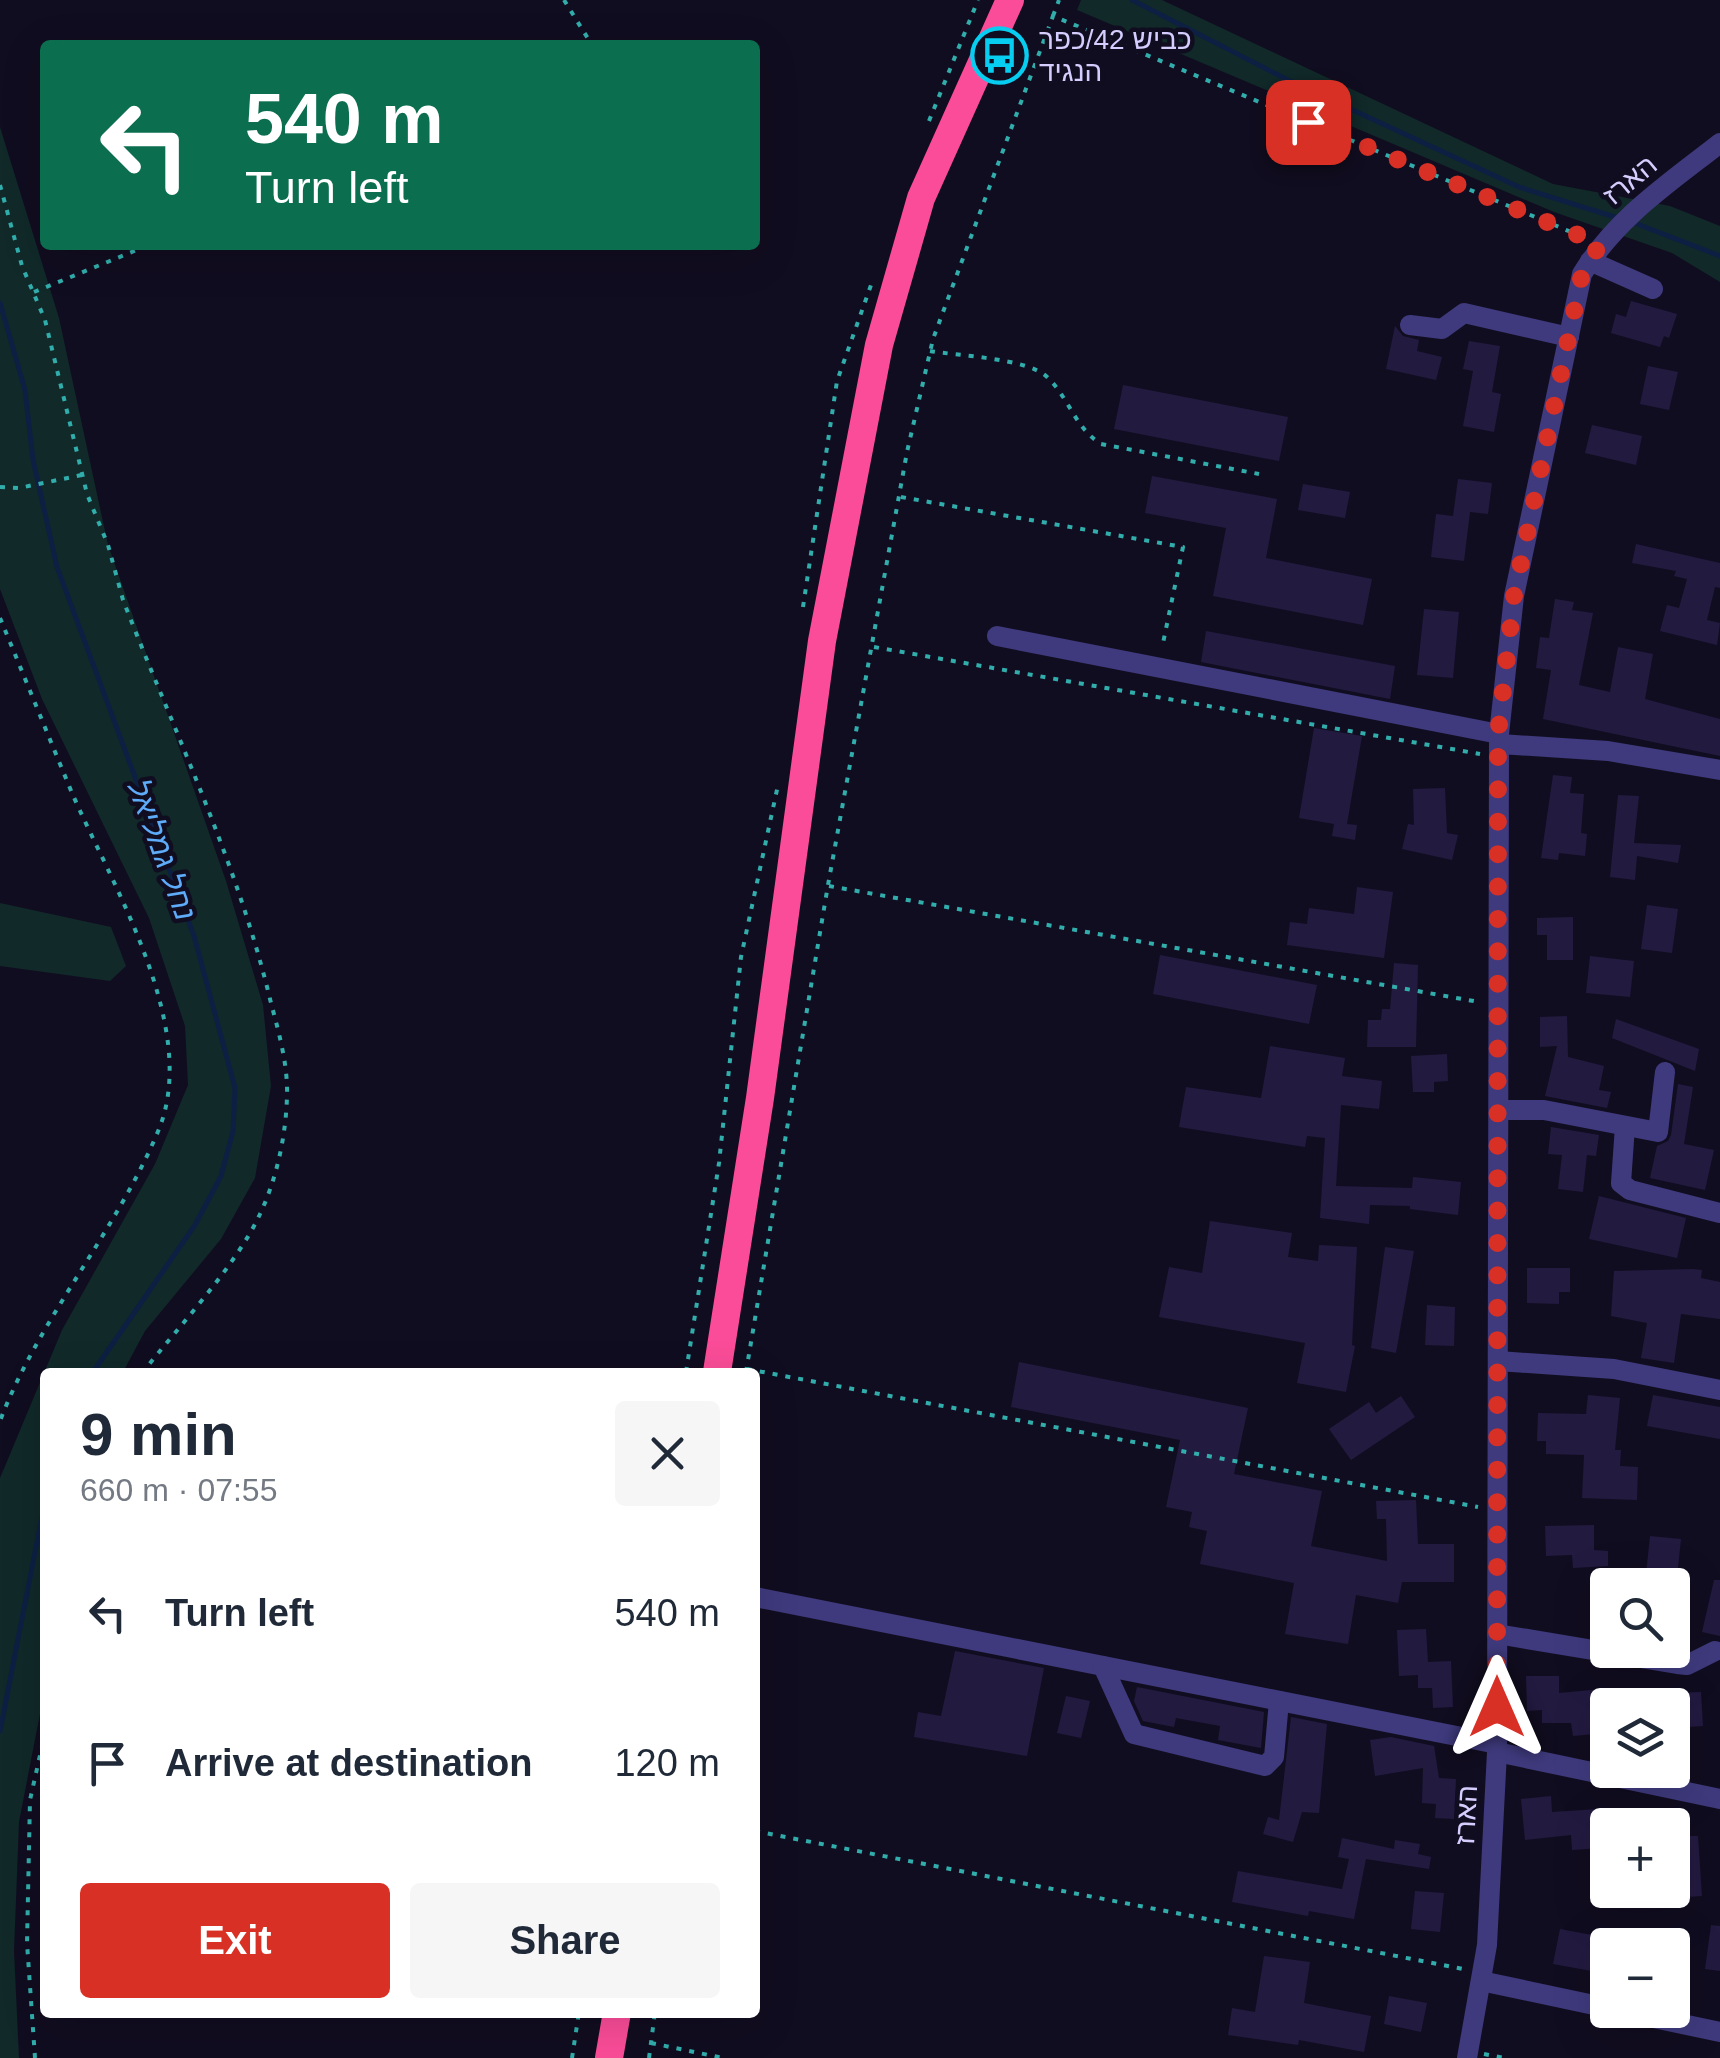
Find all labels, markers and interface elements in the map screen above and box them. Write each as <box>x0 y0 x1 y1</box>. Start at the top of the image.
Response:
place label: כביש 42/כפר הנגיד <box>1039 24 1192 87</box>
bus stop icon: כביש 42/כפר הנגיד <box>970 25 1030 85</box>
icon: left <box>80 80 210 210</box>
text: 540 m <box>245 80 443 158</box>
pin <box>1266 80 1351 165</box>
icon: arrive <box>1281 95 1336 150</box>
street label: הארז <box>1597 149 1663 211</box>
text: Turn left <box>245 162 408 213</box>
water label: נחל גמליאל <box>121 776 203 924</box>
text: 9 min <box>80 1401 237 1468</box>
button: close <box>615 1401 720 1506</box>
text: 660 m · 07:55 <box>80 1472 277 1508</box>
map controls <box>1590 1568 1690 2028</box>
button: search <box>1590 1568 1690 1668</box>
icon: left <box>80 1586 135 1641</box>
text: Turn left <box>165 1592 314 1634</box>
text: 540 m <box>614 1592 720 1634</box>
position arrow <box>1445 1655 1549 1759</box>
button: layers <box>1590 1688 1690 1788</box>
icon: arrive <box>80 1736 135 1791</box>
text: Arrive at destination <box>165 1742 532 1784</box>
text: 120 m <box>614 1742 720 1784</box>
street label: הארז <box>1449 1784 1483 1846</box>
button: + <box>1590 1808 1690 1908</box>
button: Exit <box>80 1883 390 1998</box>
button: Share <box>410 1883 720 1998</box>
button: − <box>1590 1928 1690 2028</box>

